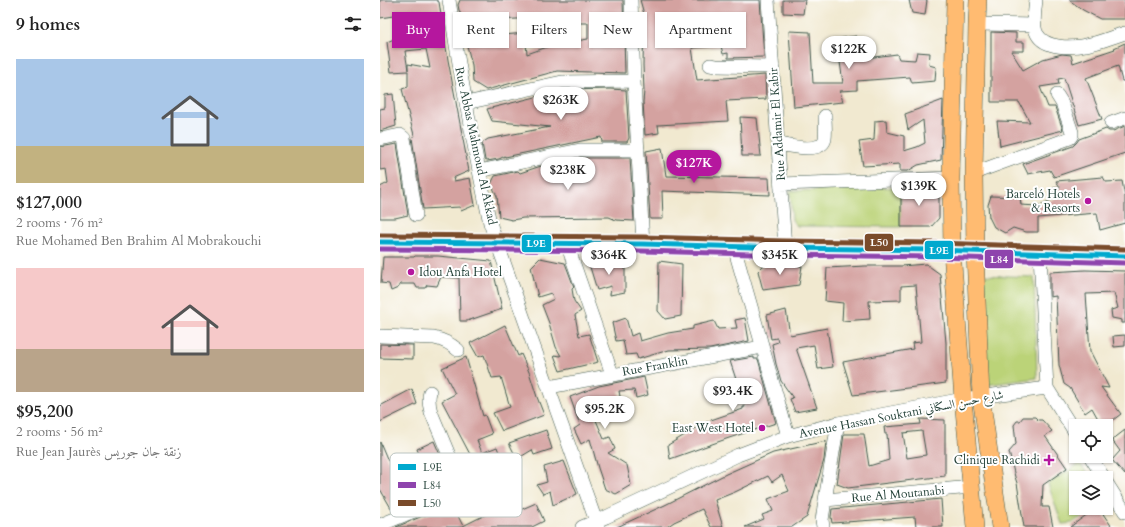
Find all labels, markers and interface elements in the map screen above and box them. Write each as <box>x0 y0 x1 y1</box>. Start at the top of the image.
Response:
chip: Buy <box>392 12 445 48</box>
chip: Rent <box>453 12 509 48</box>
chip: Filters <box>517 12 581 48</box>
chip: New <box>589 12 647 48</box>
chip: Apartment <box>655 12 746 48</box>
text: 9 homes <box>16 13 80 36</box>
icon: filters <box>342 13 364 35</box>
pin: $122K <box>821 36 877 70</box>
text: $122K <box>830 40 868 58</box>
street label: Rue Abbas Mahmoud Al Akkad <box>451 66 501 227</box>
street label: Rue Addamir El Kabir <box>765 66 789 181</box>
icon: home <box>154 85 226 157</box>
pin: $263K <box>533 87 589 121</box>
text: $263K <box>542 91 580 109</box>
pin: $127K <box>666 150 722 184</box>
text: $127K <box>675 154 713 172</box>
pin: $238K <box>540 157 596 191</box>
text: $238K <box>549 161 587 179</box>
pin: $139K <box>891 173 947 207</box>
text: $139K <box>900 177 938 195</box>
place label: Barceló Hotels & Resorts <box>1006 186 1080 216</box>
text: $127,000 <box>16 191 82 214</box>
marker: Barceló Hotels & Resorts <box>1083 196 1093 206</box>
text: 2 rooms · 76 m² <box>16 214 103 232</box>
text: Rue Mohamed Ben Brahim Al Mobrakouchi <box>16 232 261 250</box>
line badge: L50 <box>864 233 894 252</box>
line badge: L9E <box>521 234 552 253</box>
text: L50 <box>870 235 888 250</box>
text: L9E <box>526 236 546 251</box>
line badge: L9E <box>924 240 954 260</box>
pin: $364K <box>581 242 637 276</box>
pin: $345K <box>752 242 808 276</box>
text: L9E <box>929 243 949 258</box>
text: $364K <box>590 246 628 264</box>
text: $345K <box>761 246 799 264</box>
line badge: L84 <box>984 249 1014 269</box>
text: L84 <box>990 252 1008 267</box>
place label: Idou Anfa Hotel <box>419 264 502 280</box>
marker: Idou Anfa Hotel <box>406 267 416 277</box>
icon: home <box>154 294 226 366</box>
street label: Rue Franklin <box>621 352 689 380</box>
pin: $93.4K <box>700 378 766 412</box>
text: $93.4K <box>713 382 753 400</box>
street label: Avenue Hassan Souktani شارع حسن السكتاني <box>797 386 1005 445</box>
pin: $95.2K <box>572 396 638 430</box>
text: $95,200 <box>16 400 73 423</box>
text: $95.2K <box>585 400 625 418</box>
map controls <box>1069 419 1113 515</box>
button: locate <box>1069 419 1113 463</box>
place label: East West Hotel <box>672 420 754 436</box>
text: 2 rooms · 56 m² <box>16 423 103 441</box>
marker: East West Hotel <box>757 423 767 433</box>
text: Rue Jean Jaurès زنقة جان جوريس <box>16 443 181 461</box>
place label: Clinique Rachidi <box>954 452 1041 468</box>
legend <box>390 453 522 517</box>
marker: Clinique Rachidi <box>1043 454 1055 466</box>
text: L9E <box>423 460 442 475</box>
button: layers <box>1069 471 1113 515</box>
text: L84 <box>423 478 441 493</box>
street label: Rue Al Moutanabi <box>851 482 946 506</box>
text: L50 <box>423 496 441 511</box>

